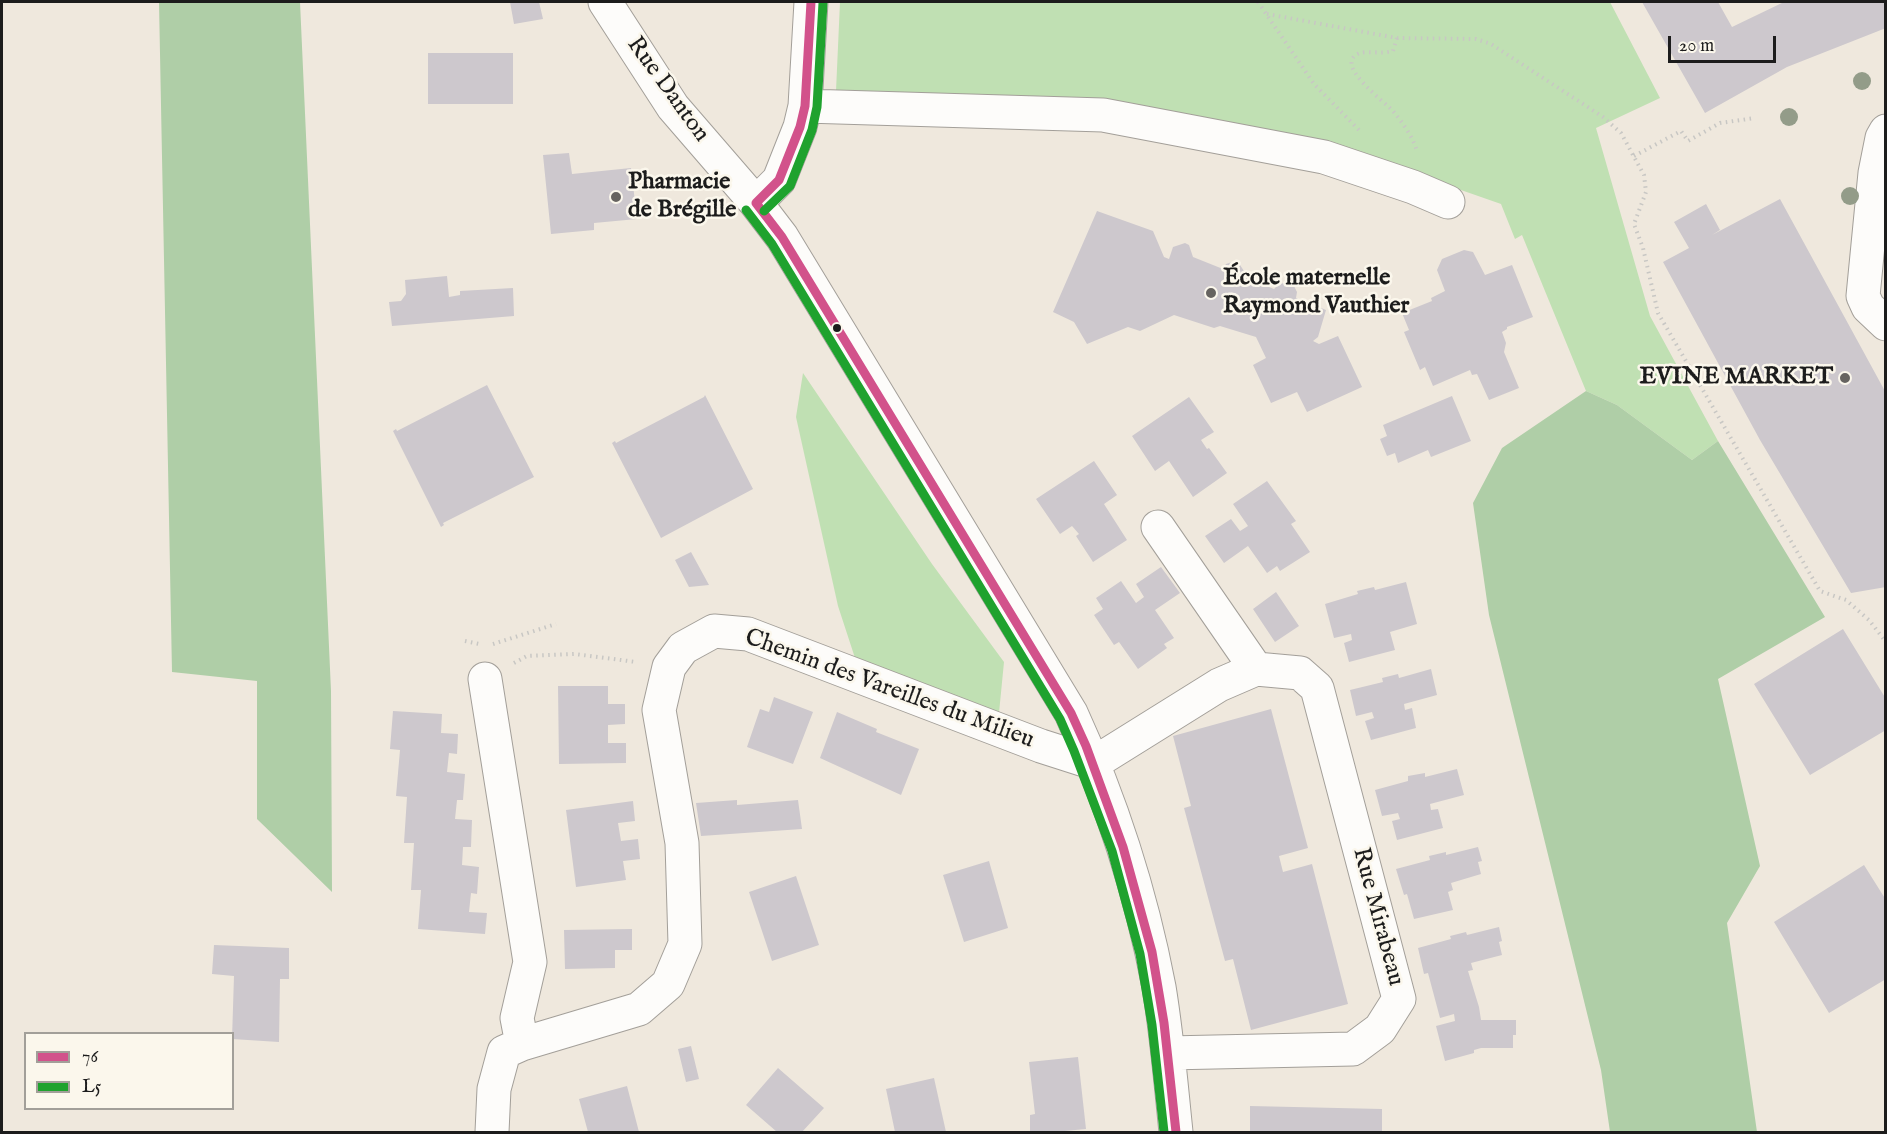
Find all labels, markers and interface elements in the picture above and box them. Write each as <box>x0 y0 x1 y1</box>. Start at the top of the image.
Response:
scale bar <box>1671 24 1779 62</box>
street label: Rue Danton <box>619 32 715 148</box>
text: 20 m <box>1679 35 1714 58</box>
place label: Pharmacie de Brégille <box>628 169 736 225</box>
marker: Pharmacie de Brégille <box>609 190 623 204</box>
place label: École maternelle Raymond Vauthier <box>1223 265 1409 321</box>
marker: École maternelle Raymond Vauthier <box>1204 286 1218 300</box>
unlabelled marker <box>831 322 843 334</box>
place label: EVINE MARKET <box>1640 364 1833 392</box>
marker: EVINE MARKET <box>1838 371 1852 385</box>
street label: Chemin des Vareilles du Milieu <box>740 624 1038 756</box>
street label: Rue Mirabeau <box>1345 845 1409 989</box>
legend <box>24 1032 234 1110</box>
text: 76 <box>82 1046 98 1069</box>
text: L5 <box>82 1076 101 1099</box>

